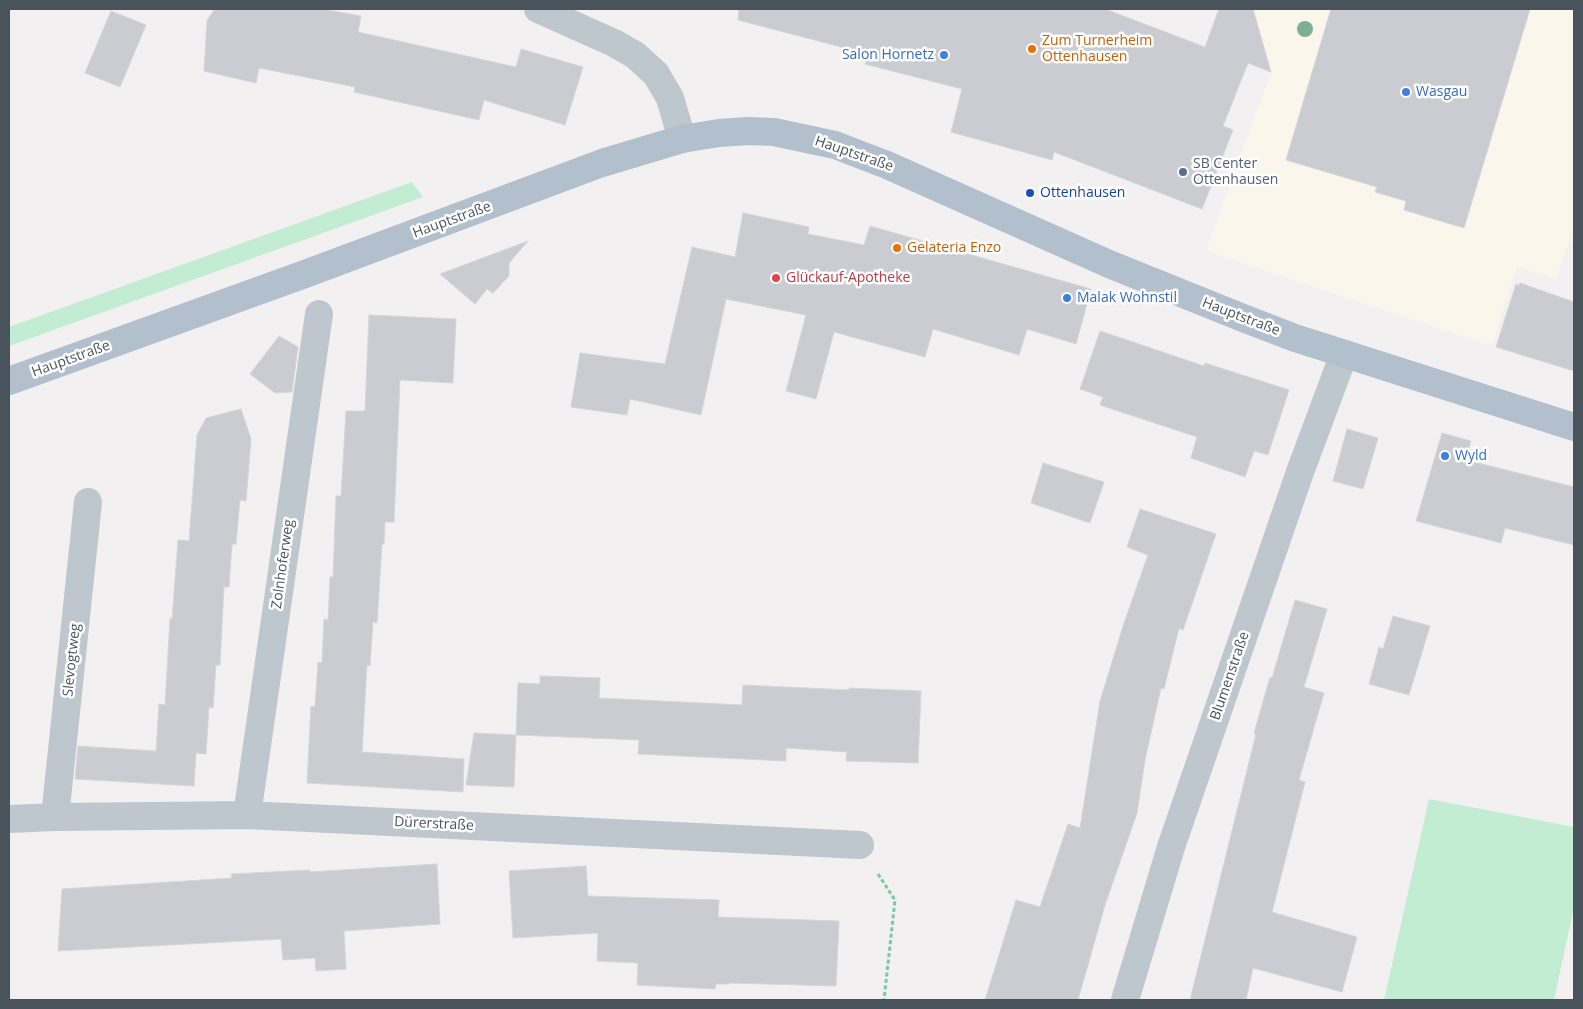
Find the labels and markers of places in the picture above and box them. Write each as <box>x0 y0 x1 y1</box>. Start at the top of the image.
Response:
place label: Zum Turnerheim Ottenhausen <box>1042 33 1152 65</box>
marker: Zum Turnerheim Ottenhausen <box>1026 43 1038 55</box>
place label: Salon Hornetz <box>842 47 934 63</box>
marker: Salon Hornetz <box>938 49 950 61</box>
place label: Wasgau <box>1416 84 1467 100</box>
marker: Wasgau <box>1400 86 1412 98</box>
place label: SB Center Ottenhausen <box>1193 156 1278 188</box>
marker: SB Center Ottenhausen <box>1177 166 1189 178</box>
place label: Ottenhausen <box>1040 185 1125 201</box>
marker: Ottenhausen <box>1024 187 1036 199</box>
place label: Gelateria Enzo <box>907 240 1001 256</box>
marker: Gelateria Enzo <box>891 242 903 254</box>
place label: Glückauf-Apotheke <box>786 270 910 286</box>
marker: Glückauf-Apotheke <box>770 272 782 284</box>
place label: Malak Wohnstil <box>1077 290 1177 306</box>
marker: Malak Wohnstil <box>1061 292 1073 304</box>
place label: Wyld <box>1455 448 1487 464</box>
marker: Wyld <box>1439 450 1451 462</box>

